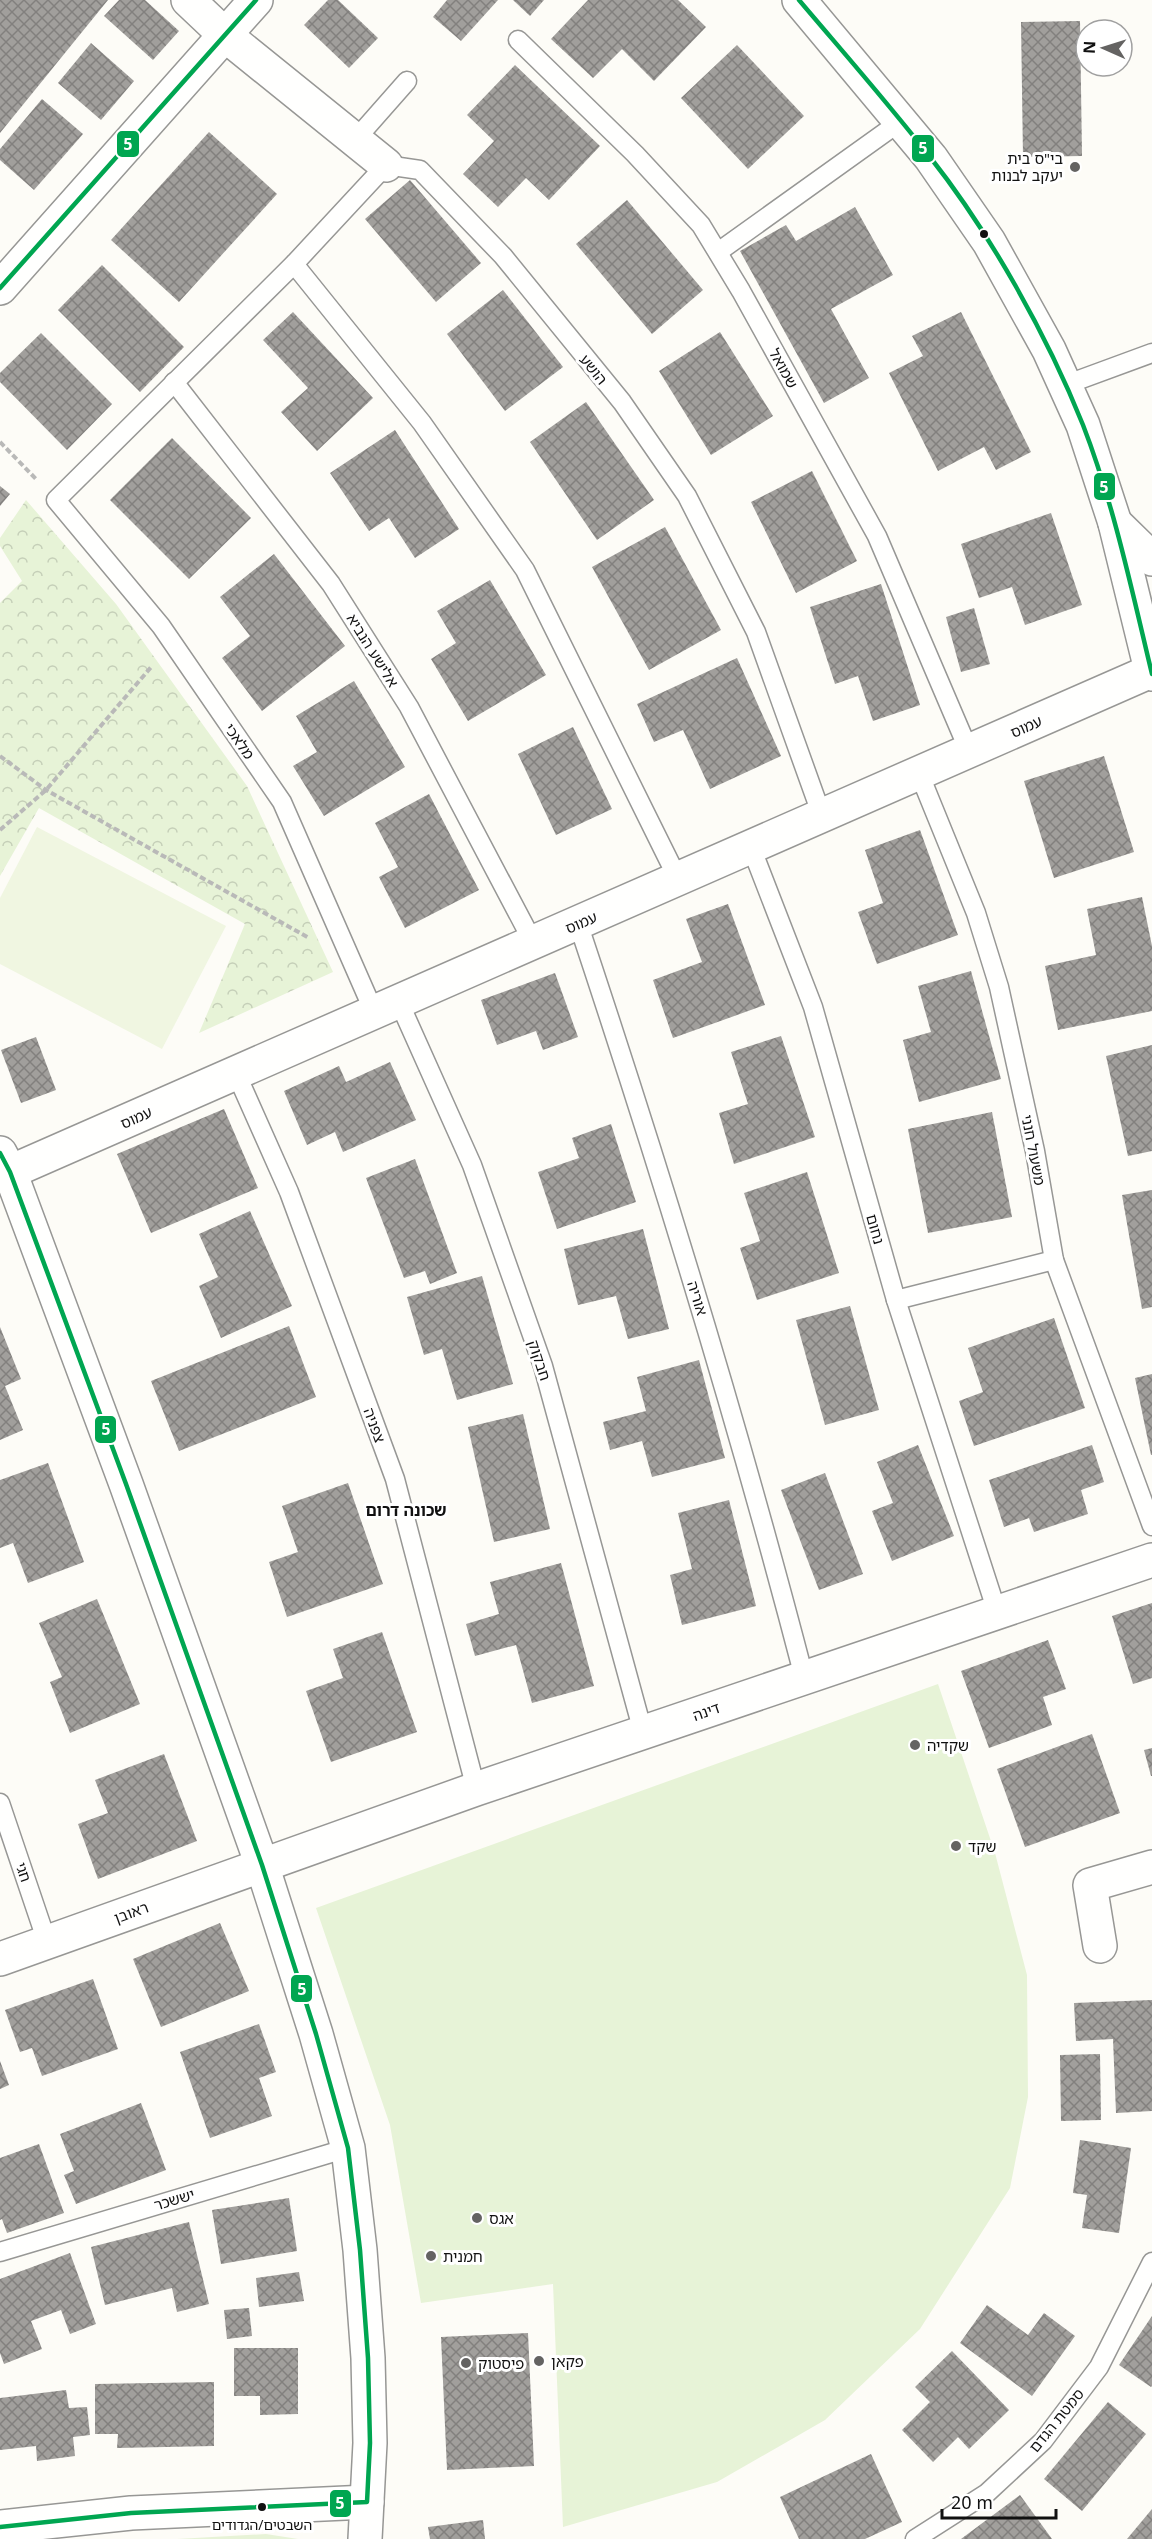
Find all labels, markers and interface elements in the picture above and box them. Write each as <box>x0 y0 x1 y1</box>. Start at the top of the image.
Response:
north arrow <box>1074 18 1134 78</box>
text: N <box>1078 40 1100 54</box>
line badge: 5 <box>116 130 140 158</box>
text: 5 <box>123 133 133 155</box>
line badge: 5 <box>911 134 935 163</box>
text: 5 <box>918 137 928 159</box>
place label: בי"ס בית יעקב לבנות <box>991 148 1063 185</box>
marker: בי"ס בית יעקב לבנות <box>1068 160 1082 174</box>
unlabelled marker <box>978 228 990 240</box>
street label: שמואל <box>765 345 803 391</box>
street label: הושע <box>576 350 612 388</box>
line badge: 5 <box>1093 472 1116 501</box>
text: 5 <box>1099 476 1109 498</box>
street label: אלישע הנביא <box>342 609 404 691</box>
street label: עמוס <box>1007 710 1045 742</box>
street label: מלאכי <box>221 719 260 763</box>
street label: עמוס <box>562 906 600 938</box>
street label: עמוס <box>117 1101 155 1133</box>
street label: משעול חנני <box>1017 1113 1051 1187</box>
street label: נחום <box>862 1212 890 1246</box>
street label: אוריה <box>683 1278 713 1318</box>
street label: חבקוק <box>524 1337 556 1383</box>
street label: צפניה <box>359 1405 391 1445</box>
line badge: 5 <box>94 1415 117 1444</box>
text: 5 <box>101 1418 111 1440</box>
district label: שכונה דרום <box>365 1499 447 1521</box>
street label: דינה <box>690 1697 722 1725</box>
place label: שקדיה <box>927 1735 969 1755</box>
marker: שקדיה <box>908 1738 922 1752</box>
place label: שקד <box>968 1836 997 1856</box>
marker: שקד <box>949 1839 963 1853</box>
street label: חגי <box>11 1860 37 1884</box>
street label: ראובן <box>111 1897 151 1927</box>
line badge: 5 <box>290 1974 313 2003</box>
text: 5 <box>297 1978 307 2000</box>
street label: יששכר <box>151 2183 197 2215</box>
place label: אגס <box>489 2208 514 2228</box>
marker: אגס <box>470 2211 484 2225</box>
place label: חמנית <box>443 2246 483 2266</box>
marker: חמנית <box>424 2249 438 2263</box>
place label: פקאן <box>551 2351 584 2371</box>
place label: פיסטוק <box>478 2353 524 2373</box>
marker: פקאן <box>532 2354 546 2368</box>
marker: פיסטוק <box>459 2356 473 2370</box>
street label: סמטת הגדם <box>1024 2384 1088 2456</box>
scale bar <box>942 2482 1056 2520</box>
line badge: 5 <box>329 2489 352 2518</box>
text: 20 m <box>951 2490 993 2514</box>
text: 5 <box>335 2492 345 2514</box>
marker: השבטים/הגדודים <box>256 2501 268 2513</box>
place label: השבטים/הגדודים <box>212 2515 312 2534</box>

